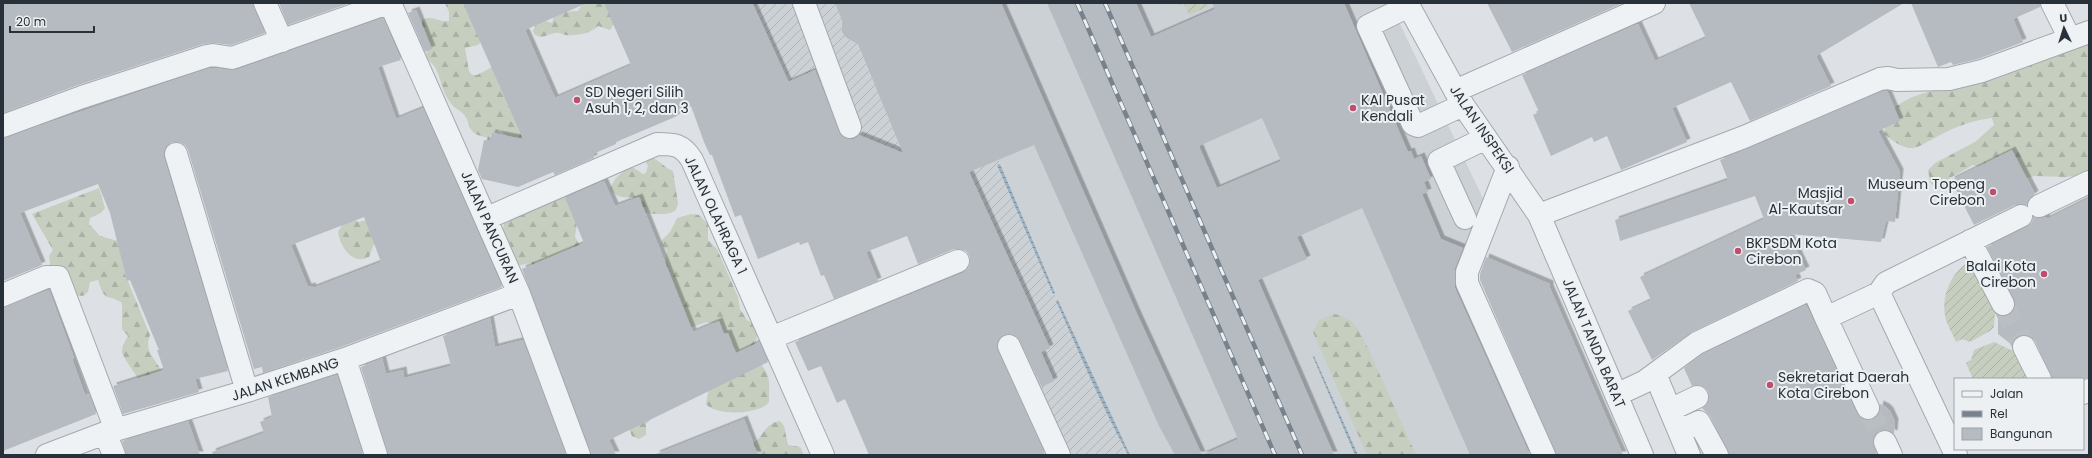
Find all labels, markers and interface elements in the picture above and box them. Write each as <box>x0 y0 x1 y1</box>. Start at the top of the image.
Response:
scale bar <box>10 8 94 34</box>
north arrow <box>2044 8 2084 48</box>
text: U <box>2059 10 2068 26</box>
text: 20 m <box>16 13 46 30</box>
street label: JALAN INSPEKSI <box>1445 81 1519 177</box>
place label: SD Negeri Silih Asuh 1, 2, dan 3 <box>585 82 689 118</box>
place label: KAI Pusat Kendali <box>1361 90 1425 126</box>
marker: SD Negeri Silih Asuh 1, 2, dan 3 <box>572 95 582 105</box>
marker: KAI Pusat Kendali <box>1348 103 1358 113</box>
street label: JALAN OLAHRAGA 1 <box>680 153 752 277</box>
street label: JALAN PANCURAN <box>456 167 524 287</box>
place label: Museum Topeng Cirebon <box>1868 174 1985 210</box>
place label: Masjid Al-Kautsar <box>1769 183 1843 219</box>
marker: Museum Topeng Cirebon <box>1988 187 1998 197</box>
marker: Masjid Al-Kautsar <box>1846 196 1856 206</box>
place label: BKPSDM Kota Cirebon <box>1746 233 1837 269</box>
marker: BKPSDM Kota Cirebon <box>1733 246 1743 256</box>
place label: Balai Kota Cirebon <box>1966 256 2036 292</box>
marker: Balai Kota Cirebon <box>2039 269 2049 279</box>
street label: JALAN TANDA BARAT <box>1558 275 1631 411</box>
street label: JALAN KEMBANG <box>229 352 342 406</box>
place label: Sekretariat Daerah Kota Cirebon <box>1778 367 1909 403</box>
legend <box>1954 378 2084 450</box>
marker: Sekretariat Daerah Kota Cirebon <box>1765 380 1775 390</box>
text: Jalan <box>1990 385 2023 402</box>
text: Rel <box>1990 405 2008 422</box>
text: Bangunan <box>1990 425 2052 442</box>

